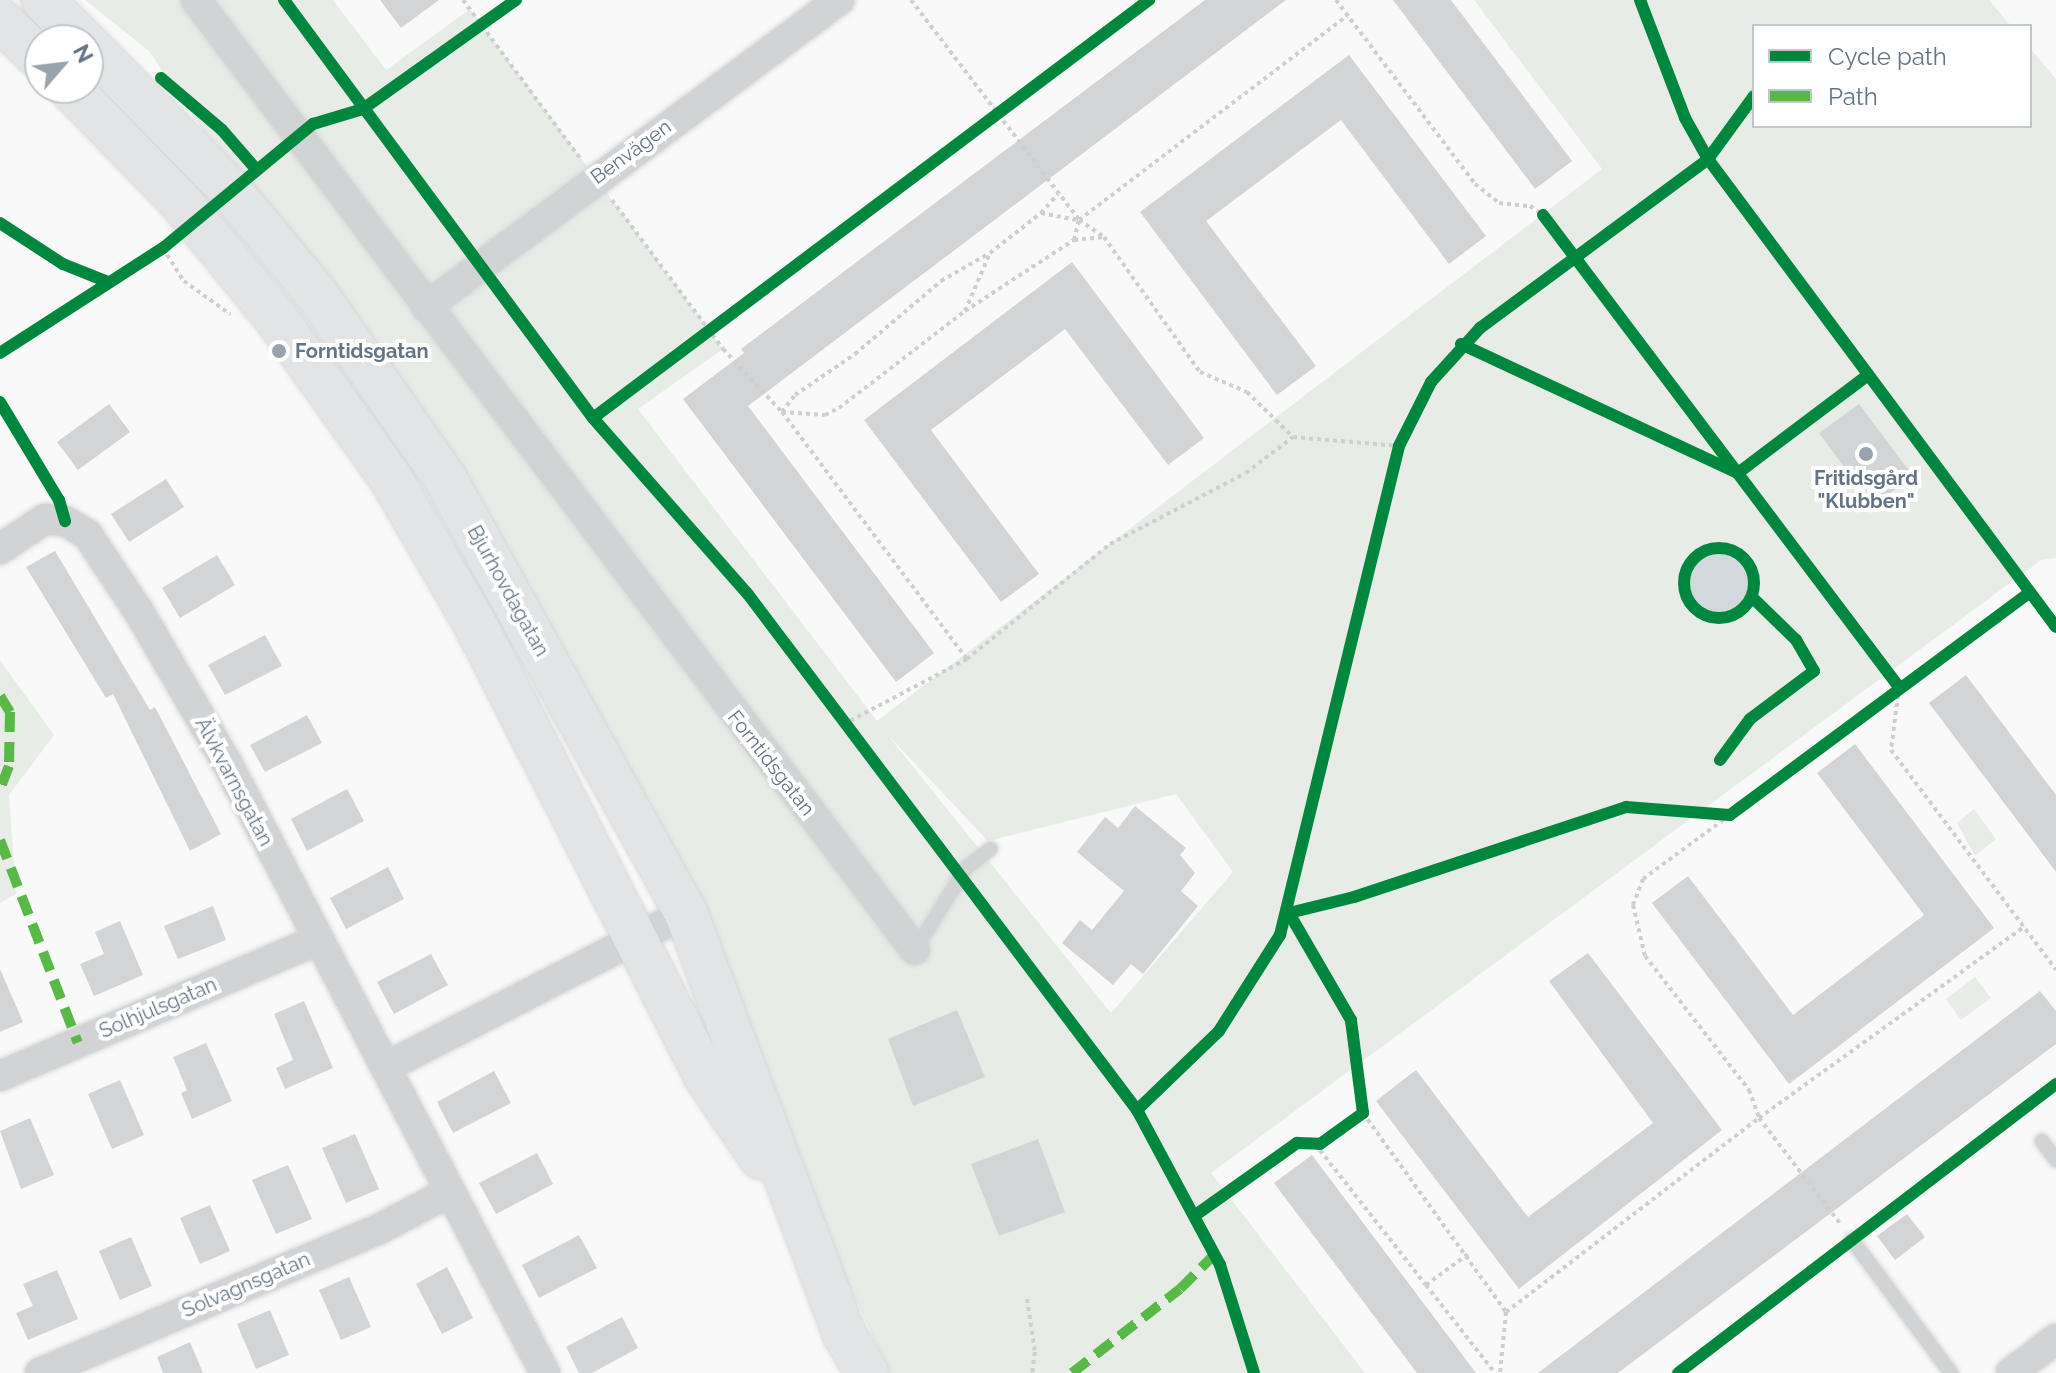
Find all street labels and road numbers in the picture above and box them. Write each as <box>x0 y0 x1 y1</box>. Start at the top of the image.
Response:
street label: Benvägen <box>586 115 676 189</box>
street label: Bjurhovdagatan <box>462 521 554 661</box>
street label: Forntidsgatan <box>722 705 820 821</box>
street label: Älvkvarnsgatan <box>190 714 278 850</box>
street label: Solhjulsgatan <box>96 973 220 1043</box>
street label: Solvagnsgatan <box>178 1247 314 1323</box>

